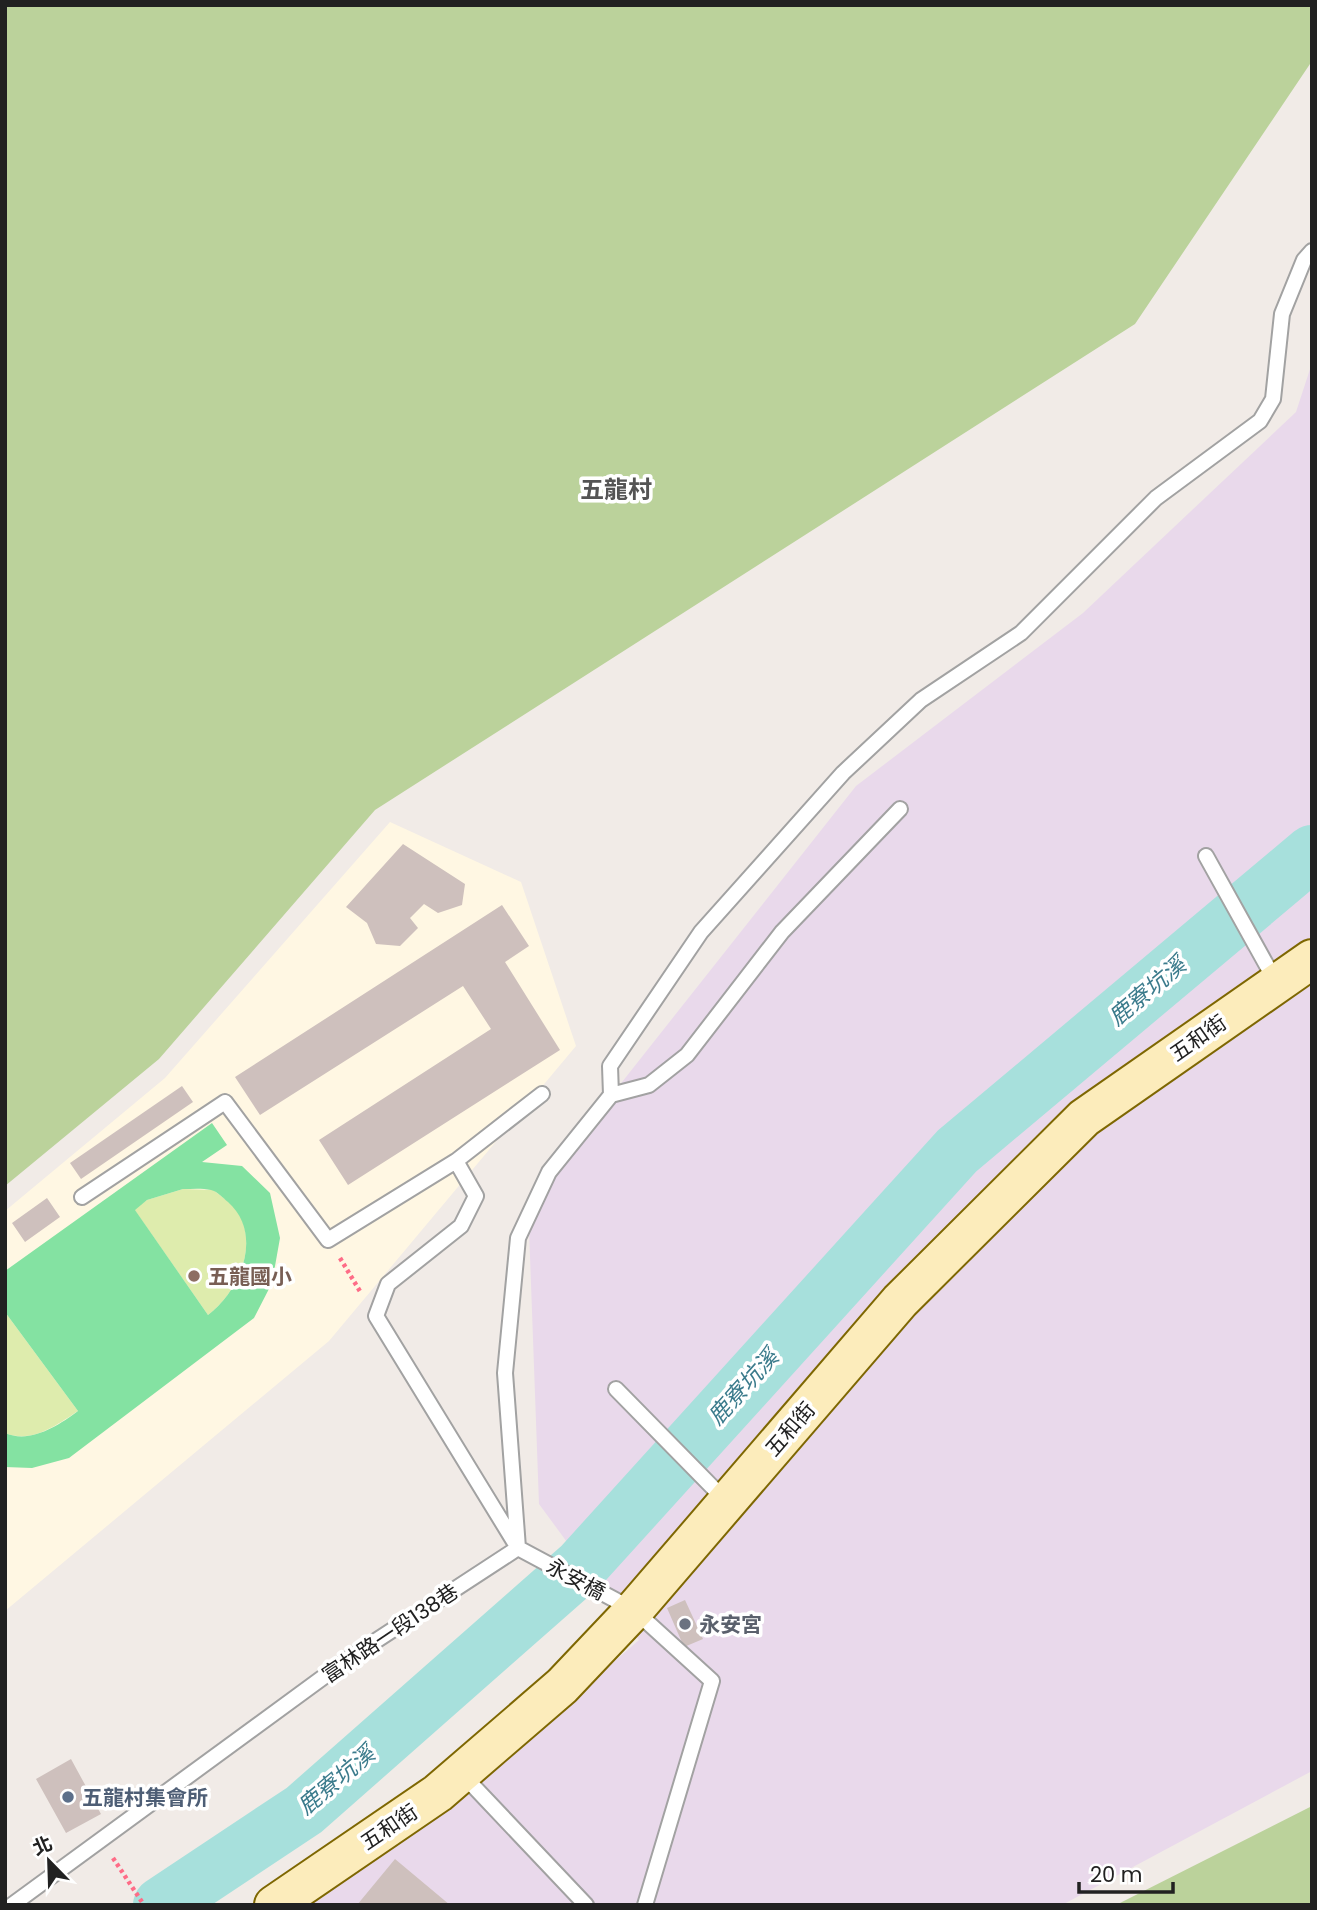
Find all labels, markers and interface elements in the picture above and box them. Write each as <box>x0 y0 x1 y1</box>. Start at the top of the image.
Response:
district label: 五龍村 <box>580 473 652 506</box>
water label: 鹿寮坑溪 <box>1101 947 1195 1033</box>
street label: 五和街 <box>1164 1008 1232 1068</box>
place label: 五龍國小 <box>208 1262 292 1291</box>
marker: 五龍國小 <box>186 1268 202 1284</box>
water label: 鹿寮坑溪 <box>700 1340 788 1432</box>
street label: 五和街 <box>758 1396 822 1462</box>
street label: 永安橋 <box>541 1551 611 1607</box>
street label: 富林路一段138巷 <box>316 1577 464 1689</box>
place label: 永安宮 <box>699 1610 762 1639</box>
marker: 永安宮 <box>677 1616 693 1632</box>
water label: 鹿寮坑溪 <box>290 1736 384 1822</box>
place label: 五龍村集會所 <box>82 1783 208 1812</box>
marker: 五龍村集會所 <box>60 1789 76 1805</box>
street label: 五和街 <box>355 1797 423 1857</box>
north arrow <box>14 1826 84 1896</box>
text: 北 <box>29 1830 57 1862</box>
scale bar <box>1079 1850 1174 1894</box>
text: 20 m <box>1090 1860 1143 1889</box>

